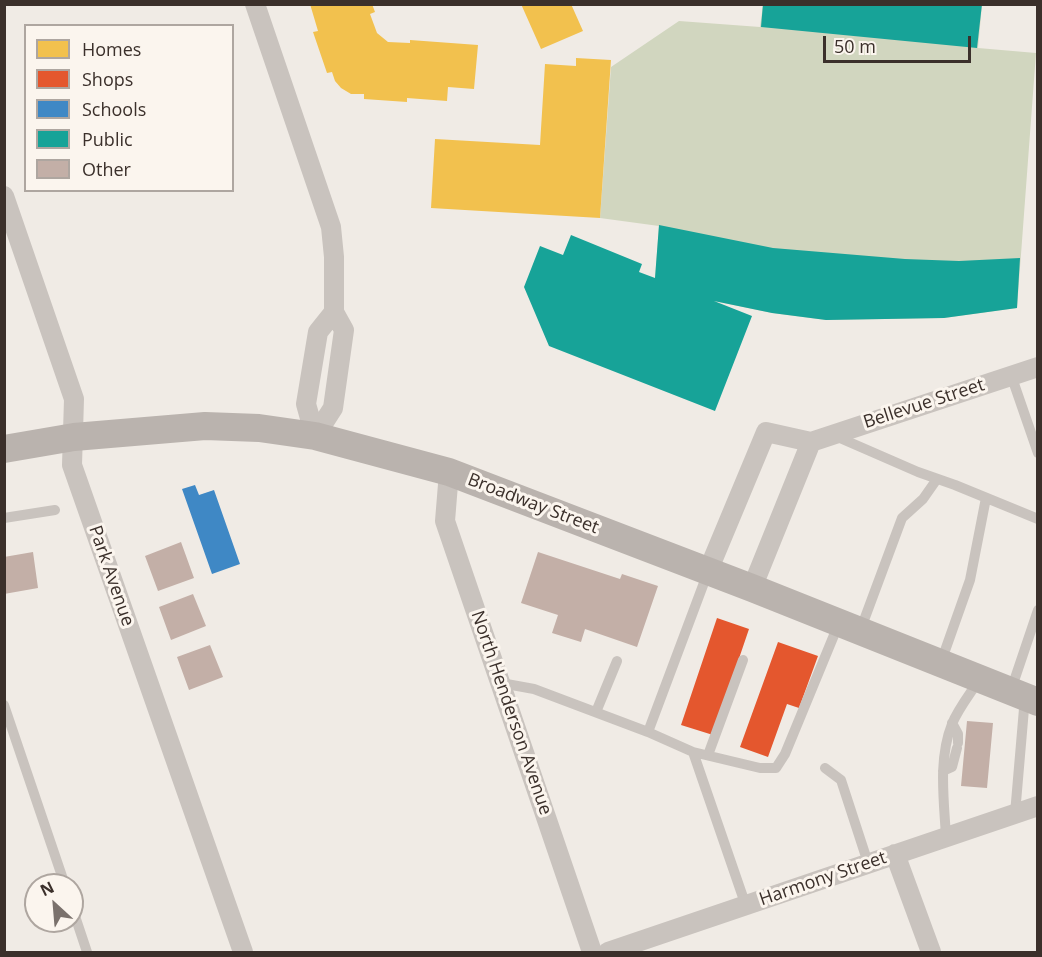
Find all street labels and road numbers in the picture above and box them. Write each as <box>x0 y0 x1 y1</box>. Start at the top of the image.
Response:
street label: Bellevue Street <box>861 374 987 434</box>
street label: Broadway Street <box>464 469 602 539</box>
street label: Park Avenue <box>84 523 138 629</box>
street label: North Henderson Avenue <box>466 608 556 818</box>
street label: Harmony Street <box>757 847 889 911</box>

